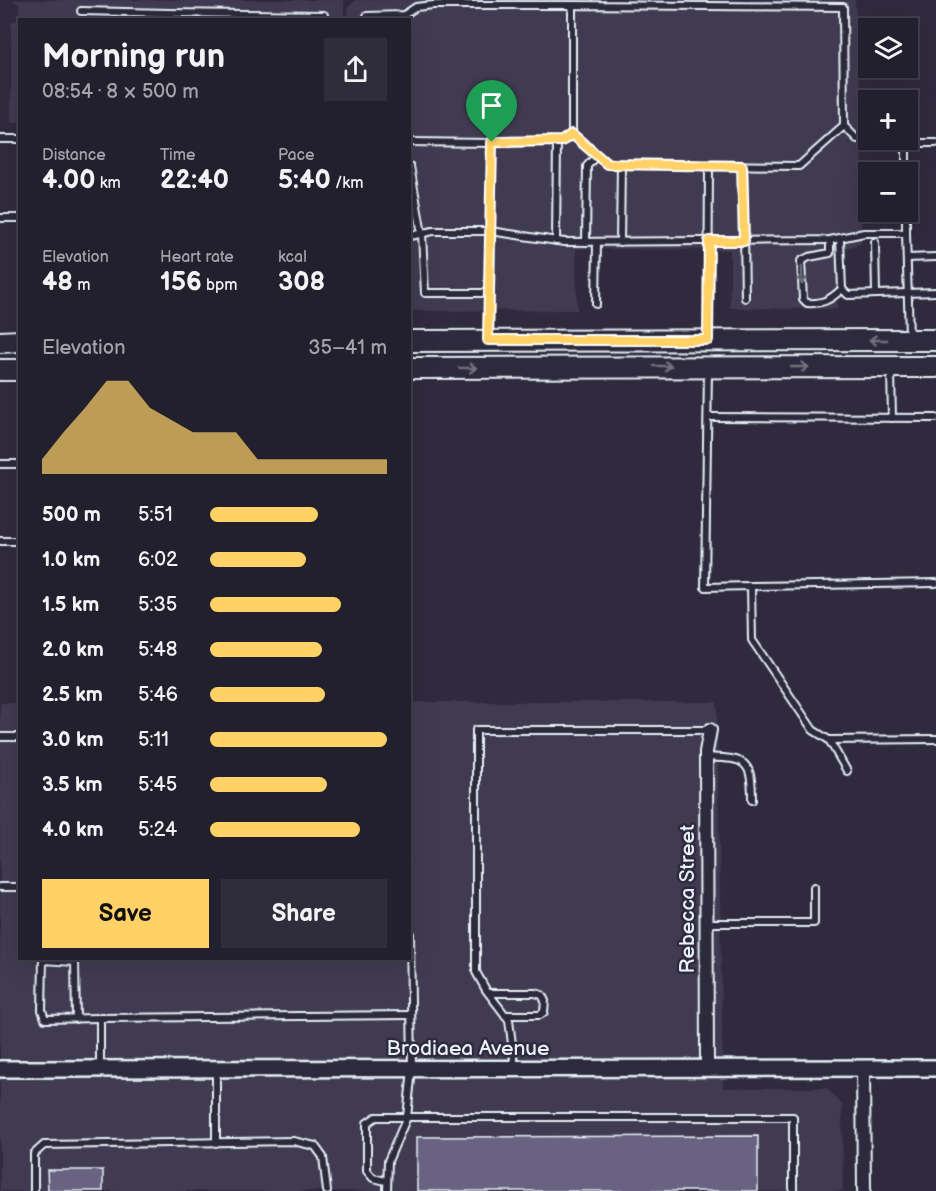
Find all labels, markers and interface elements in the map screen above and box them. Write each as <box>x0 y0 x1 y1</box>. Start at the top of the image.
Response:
map controls <box>858 18 918 222</box>
button: layers <box>858 18 918 78</box>
text: Morning run <box>42 37 225 77</box>
button: share <box>324 38 387 101</box>
text: 08:54 · 8 × 500 m <box>42 80 199 104</box>
pin <box>466 80 517 142</box>
icon: arrive <box>475 89 508 122</box>
button: + <box>858 90 918 150</box>
text: Distance <box>42 146 106 165</box>
text: Time <box>160 146 195 165</box>
text: Pace <box>278 146 314 165</box>
button: − <box>858 162 918 222</box>
text: 4.00 <box>42 165 95 196</box>
text: 22:40 <box>160 165 229 196</box>
text: 5:40 <box>278 165 331 196</box>
text: km <box>95 174 121 193</box>
text: /km <box>331 174 363 193</box>
text: Elevation <box>42 248 109 267</box>
text: Heart rate <box>160 248 234 267</box>
text: kcal <box>278 248 307 267</box>
one-way arrow <box>796 265 808 285</box>
text: 48 <box>42 267 73 298</box>
text: 156 <box>160 267 202 298</box>
text: 308 <box>278 267 325 298</box>
text: m <box>73 276 91 295</box>
text: bpm <box>202 276 238 295</box>
one-way arrow <box>868 334 888 346</box>
text: Elevation <box>42 336 125 360</box>
text: 35–41 m <box>308 336 387 360</box>
one-way arrow <box>652 360 672 372</box>
one-way arrow <box>789 361 809 373</box>
one-way arrow <box>457 362 477 374</box>
text: 500 m <box>42 503 101 527</box>
text: 5:51 <box>138 503 173 527</box>
text: 1.0 km <box>42 548 100 572</box>
text: 6:02 <box>138 548 178 572</box>
text: 1.5 km <box>42 593 99 617</box>
text: 5:35 <box>138 593 177 617</box>
text: 2.0 km <box>42 638 104 662</box>
text: 5:48 <box>138 638 177 662</box>
text: 2.5 km <box>42 683 103 707</box>
text: 5:46 <box>138 683 178 707</box>
text: 3.0 km <box>42 728 103 752</box>
text: 5:11 <box>138 728 169 752</box>
text: 3.5 km <box>42 773 103 797</box>
text: 5:45 <box>138 773 177 797</box>
text: 4.0 km <box>42 818 104 842</box>
text: 5:24 <box>138 818 177 842</box>
street label: Rebecca Street <box>675 824 700 973</box>
button: Save <box>42 879 209 948</box>
button: Share <box>221 879 387 948</box>
street label: Brodiaea Avenue <box>387 1036 549 1061</box>

